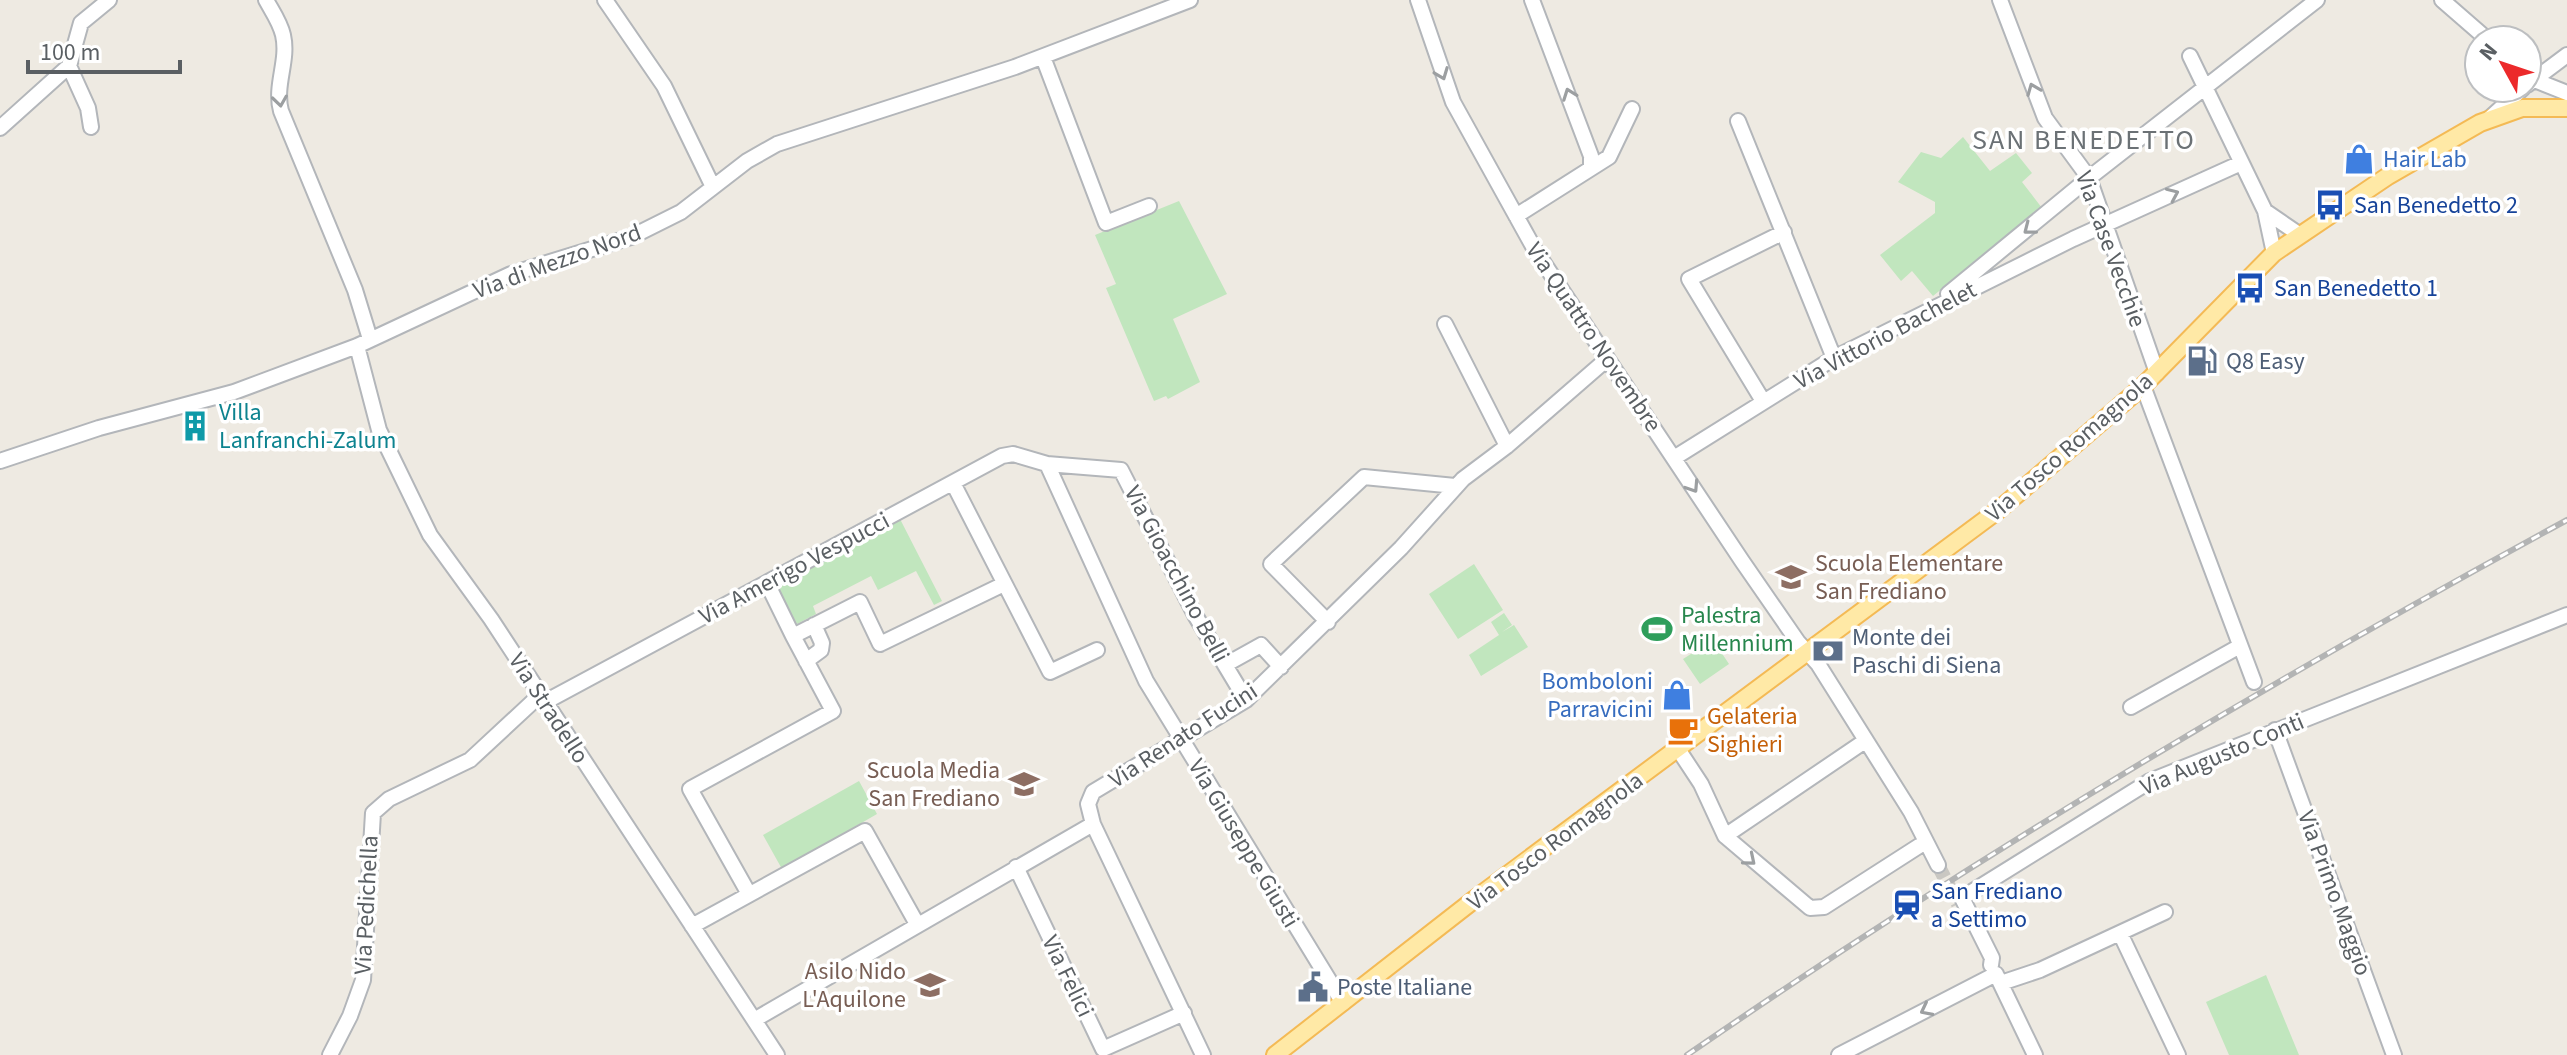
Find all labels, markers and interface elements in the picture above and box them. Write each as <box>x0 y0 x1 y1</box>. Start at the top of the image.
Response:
scale bar <box>28 24 180 74</box>
north arrow <box>2463 24 2543 104</box>
text: 100 m <box>40 35 100 70</box>
text: N <box>2471 36 2505 68</box>
one-way arrow <box>1432 66 1449 80</box>
one-way arrow <box>2026 83 2043 97</box>
one-way arrow <box>1562 88 1579 102</box>
one-way arrow <box>271 94 288 108</box>
district label: SAN BENEDETTO <box>1972 120 2196 160</box>
shop icon: Hair Lab <box>2342 142 2376 176</box>
place label: Hair Lab <box>2383 142 2467 177</box>
street label: Via Case Vecchie <box>2066 166 2155 332</box>
one-way arrow <box>2164 188 2179 204</box>
bus stop icon: San Benedetto 2 <box>2313 188 2347 222</box>
place label: San Benedetto 2 <box>2354 188 2518 223</box>
street label: Via di Mezzo Nord <box>468 215 646 308</box>
one-way arrow <box>2024 219 2038 234</box>
street label: Via Quattro Novembre <box>1517 235 1670 439</box>
bus stop icon: San Benedetto 1 <box>2233 271 2267 305</box>
place label: San Benedetto 1 <box>2274 271 2438 306</box>
street label: Via Vittorio Bachelet <box>1788 273 1983 398</box>
fuel station icon: Q8 Easy <box>2185 344 2219 378</box>
place label: Q8 Easy <box>2226 344 2305 379</box>
street label: Via Tosco Romagnola <box>1978 364 2161 530</box>
place label: Villa Lanfranchi-Zalum <box>219 395 396 458</box>
building icon: Villa Lanfranchi-Zalum <box>178 409 212 443</box>
one-way arrow <box>1684 478 1699 492</box>
street label: Via Gioacchino Belli <box>1115 479 1238 669</box>
street label: Via Amerigo Vespucci <box>693 503 896 634</box>
place label: Scuola Elementare San Frediano <box>1815 546 2003 609</box>
school or university icon: Scuola Elementare San Frediano <box>1774 560 1808 594</box>
place label: Palestra Millennium <box>1681 598 1794 661</box>
sports icon: Palestra Millennium <box>1640 612 1674 646</box>
place label: Monte dei Paschi di Siena <box>1852 620 2001 683</box>
bank icon: Monte dei Paschi di Siena <box>1811 634 1845 668</box>
street label: Via Stradello <box>500 646 598 771</box>
place label: Bomboloni Parravicini <box>1542 664 1653 727</box>
street label: Via Renato Fucini <box>1102 674 1265 797</box>
shop icon: Bomboloni Parravicini <box>1660 678 1694 712</box>
place label: Gelateria Sighieri <box>1707 699 1798 762</box>
street label: Via Augusto Conti <box>2135 704 2310 805</box>
cafe icon: Gelateria Sighieri <box>1666 713 1700 747</box>
street label: Via Giuseppe Giusti <box>1179 752 1308 934</box>
place label: Scuola Media San Frediano <box>866 753 1000 816</box>
street label: Via Tosco Romagnola <box>1460 763 1651 919</box>
school or university icon: Scuola Media San Frediano <box>1007 767 1041 801</box>
street label: Via Primo Maggio <box>2288 806 2381 981</box>
street label: Via Pedichella <box>345 834 388 976</box>
one-way arrow <box>1741 850 1755 865</box>
place label: San Frediano a Settimo <box>1931 874 2063 937</box>
station icon: San Frediano a Settimo <box>1890 888 1924 922</box>
street label: Via Felici <box>1033 929 1102 1023</box>
place label: Asilo Nido L'Aquilone <box>802 954 906 1017</box>
school or university icon: Asilo Nido L'Aquilone <box>913 968 947 1002</box>
public building icon: Poste Italiane <box>1296 970 1330 1004</box>
place label: Poste Italiane <box>1337 970 1472 1005</box>
one-way arrow <box>1920 1000 1935 1015</box>

